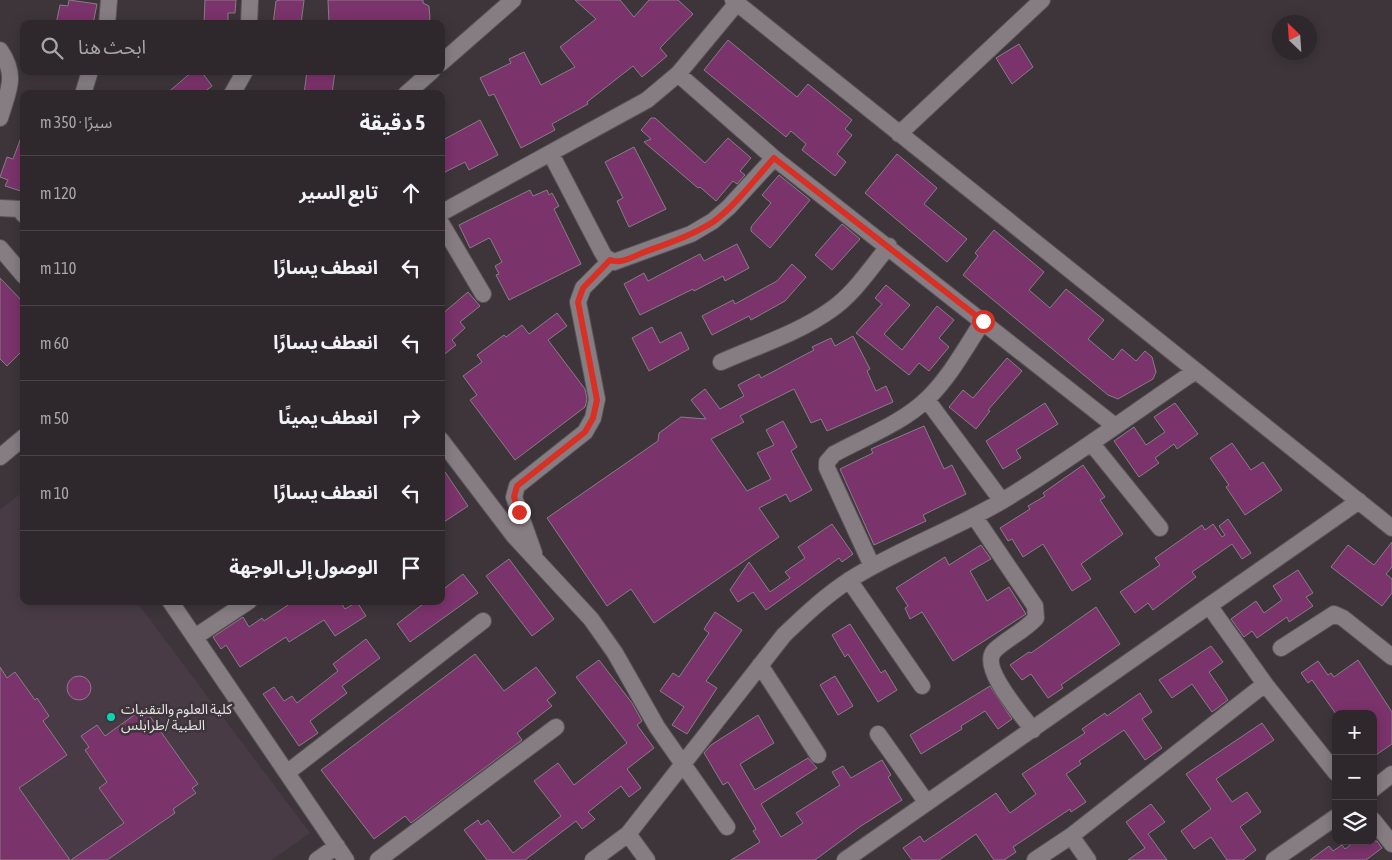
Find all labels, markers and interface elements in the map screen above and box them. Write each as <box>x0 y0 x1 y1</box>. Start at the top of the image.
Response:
north arrow <box>1272 15 1317 60</box>
search box <box>20 20 445 75</box>
icon: search <box>38 34 66 62</box>
text: ابحث هنا <box>78 36 146 58</box>
text: 5 دقيقة <box>359 110 425 134</box>
text: سيرًا · 350 m <box>40 113 112 131</box>
icon: ahead <box>397 179 425 207</box>
text: تابع السير <box>299 181 378 203</box>
text: 120 m <box>40 184 76 202</box>
icon: left <box>397 254 425 282</box>
text: انعطف يسارًا <box>273 256 378 278</box>
text: 110 m <box>40 259 76 277</box>
route start <box>972 310 995 333</box>
icon: left <box>397 329 425 357</box>
text: انعطف يسارًا <box>273 331 378 353</box>
text: 60 m <box>40 334 69 352</box>
icon: right <box>397 404 425 432</box>
text: انعطف يمينًا <box>278 406 378 428</box>
text: 50 m <box>40 409 69 427</box>
icon: left <box>397 479 425 507</box>
text: انعطف يسارًا <box>273 481 378 503</box>
text: 10 m <box>40 484 69 502</box>
route end <box>508 501 531 524</box>
icon: arrive <box>397 554 425 582</box>
text: الوصول إلى الوجهة <box>229 556 378 578</box>
place label: كلية العلوم والتقنيات الطبية /طرابلس <box>121 701 232 734</box>
map controls <box>1332 710 1377 845</box>
button: + <box>1332 710 1377 755</box>
marker: كلية العلوم والتقنيات الطبية /طرابلس <box>105 711 117 723</box>
button: − <box>1332 755 1377 800</box>
button: layers <box>1332 800 1377 845</box>

